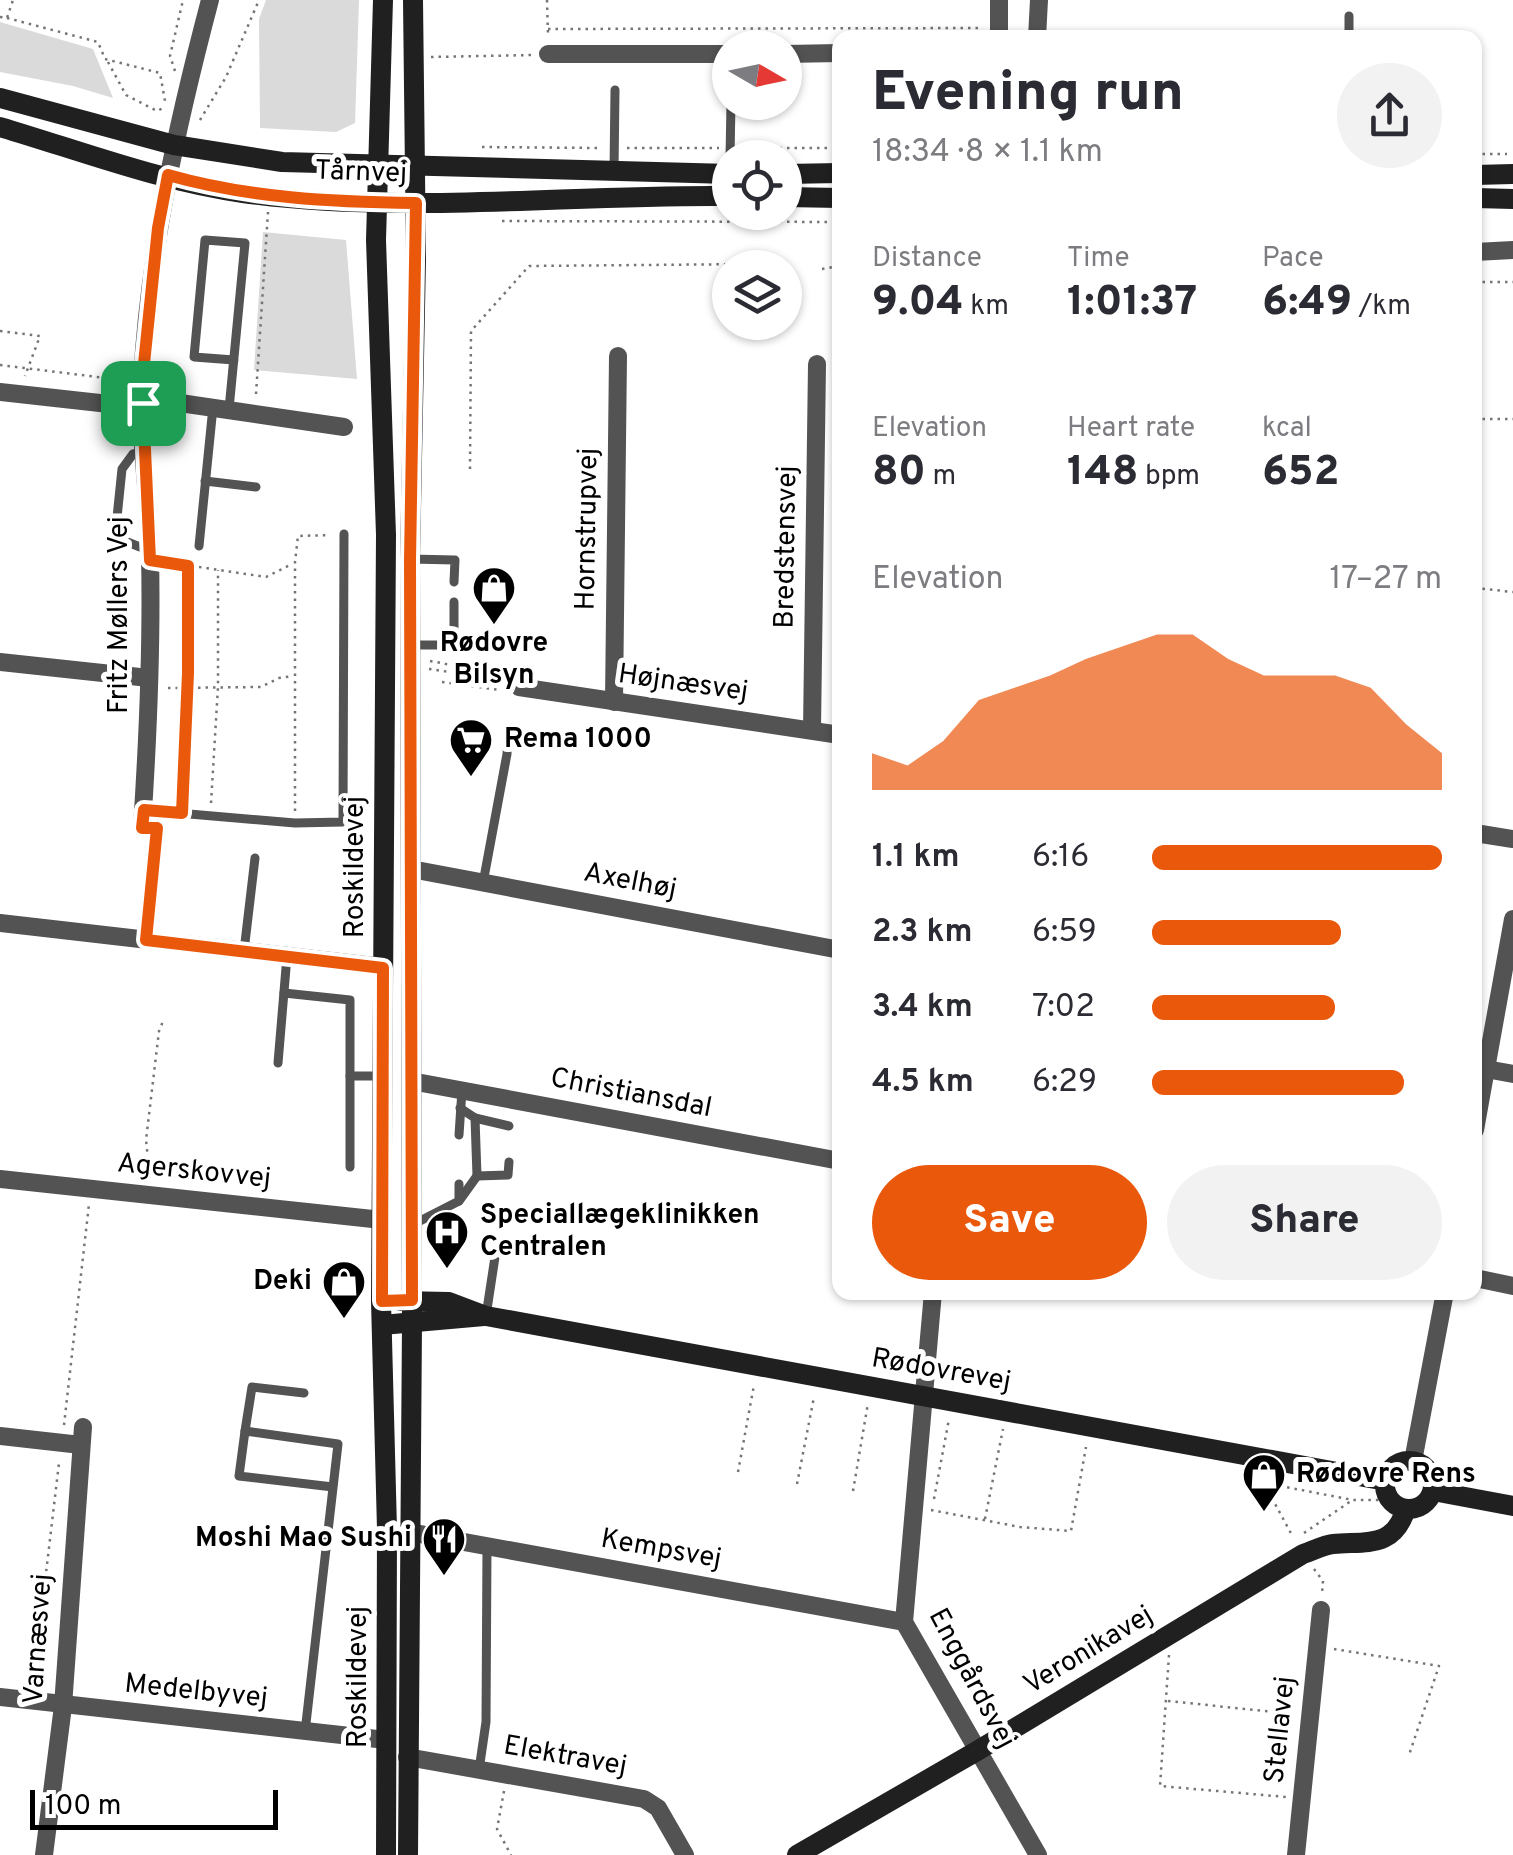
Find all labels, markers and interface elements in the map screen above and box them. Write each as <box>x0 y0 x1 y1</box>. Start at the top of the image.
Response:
north arrow <box>712 30 802 120</box>
map controls <box>712 30 802 340</box>
text: Evening run <box>872 60 1184 130</box>
button: share <box>1337 63 1442 168</box>
text: 18:34 · 8 × 1.1 km <box>872 133 1103 173</box>
button: locate <box>712 140 802 230</box>
street label: Tårnvej <box>314 153 408 193</box>
text: Distance <box>872 241 982 277</box>
text: Time <box>1067 241 1130 277</box>
text: Pace <box>1262 241 1324 277</box>
button: layers <box>712 250 802 340</box>
text: 9.04 <box>872 277 964 330</box>
text: 1:01:37 <box>1067 277 1197 330</box>
text: 6:49 <box>1262 277 1352 330</box>
text: km <box>964 289 1009 325</box>
text: /km <box>1352 289 1411 325</box>
pin <box>101 361 186 446</box>
icon: arrive <box>116 376 171 431</box>
text: Elevation <box>872 411 987 447</box>
text: Heart rate <box>1067 411 1195 447</box>
text: kcal <box>1262 411 1312 447</box>
street label: Hornstrupvej <box>569 447 607 611</box>
text: 80 <box>872 447 926 500</box>
text: 148 <box>1067 447 1138 500</box>
text: 652 <box>1262 447 1339 500</box>
text: m <box>926 459 956 495</box>
text: bpm <box>1138 459 1200 495</box>
street label: Bredstensvej <box>768 465 806 629</box>
street label: Fritz Møllers Vej <box>102 516 138 714</box>
text: Elevation <box>872 560 1004 600</box>
text: 17–27 m <box>1329 560 1442 600</box>
shop icon: Rødovre Bilsyn <box>471 565 517 626</box>
place label: Rødovre Bilsyn <box>440 626 548 694</box>
street label: Højnæsvej <box>616 657 750 711</box>
supermarket icon: Rema 1000 <box>448 717 494 778</box>
place label: Rema 1000 <box>504 722 652 758</box>
street label: Roskildevej <box>338 796 374 938</box>
text: 1.1 km <box>872 838 960 878</box>
text: 6:16 <box>1032 838 1089 878</box>
street label: Axelhøj <box>580 855 680 909</box>
text: 2.3 km <box>872 913 973 953</box>
text: 6:59 <box>1032 913 1097 953</box>
text: 3.4 km <box>872 988 973 1028</box>
text: 7:02 <box>1032 988 1095 1028</box>
street label: Christiansdal <box>547 1061 715 1127</box>
text: 4.5 km <box>872 1063 974 1103</box>
text: 6:29 <box>1032 1063 1097 1103</box>
street label: Agerskovvej <box>115 1146 273 1198</box>
button: Save <box>872 1165 1147 1280</box>
button: Share <box>1167 1165 1442 1280</box>
place label: Speciallægeklinikken Centralen <box>480 1198 760 1266</box>
hospital icon: Speciallægeklinikken Centralen <box>424 1209 470 1270</box>
shop icon: Deki <box>321 1259 367 1320</box>
place label: Deki <box>253 1264 312 1300</box>
street label: Rødovrevej <box>868 1341 1014 1401</box>
shop icon: Rødovre Rens <box>1241 1452 1287 1513</box>
place label: Rødovre Rens <box>1296 1457 1476 1493</box>
restaurant icon: Moshi Mao Sushi <box>421 1516 467 1577</box>
place label: Moshi Mao Sushi <box>195 1521 412 1557</box>
street label: Kempsvej <box>598 1522 724 1578</box>
street label: Varnæsvej <box>16 1573 62 1705</box>
street label: Veronikavej <box>1018 1598 1160 1704</box>
street label: Enggårdsvej <box>919 1603 1023 1755</box>
street label: Roskildevej <box>341 1606 377 1748</box>
street label: Medelbyvej <box>123 1667 269 1717</box>
street label: Stellavej <box>1257 1675 1305 1785</box>
street label: Elektravej <box>501 1728 629 1786</box>
scale bar <box>30 1785 278 1830</box>
text: 100 m <box>45 1789 121 1825</box>

